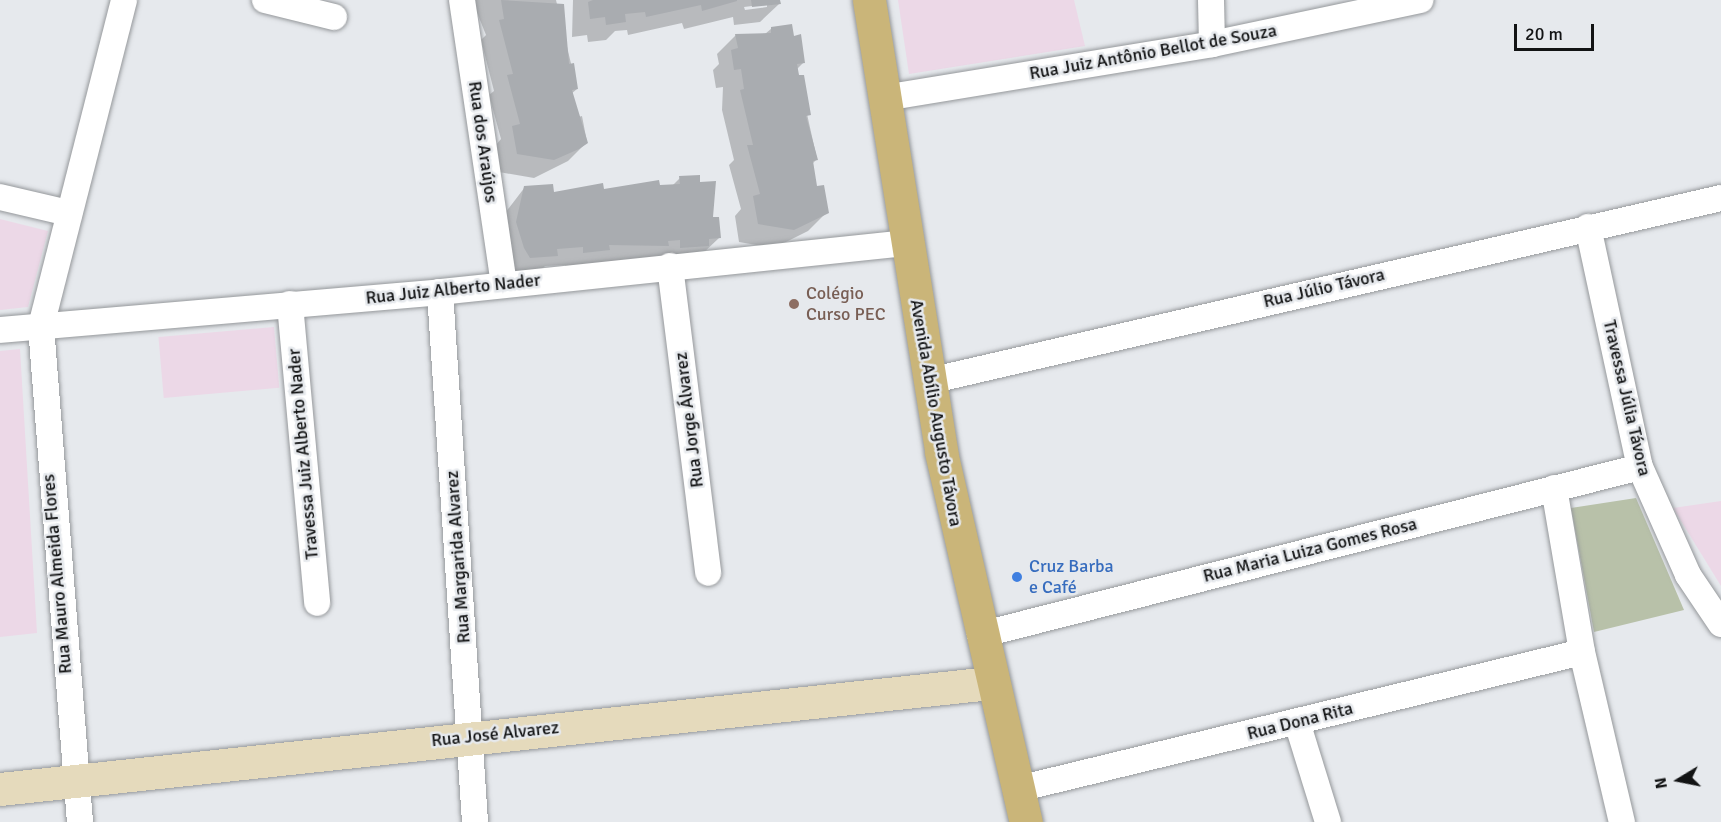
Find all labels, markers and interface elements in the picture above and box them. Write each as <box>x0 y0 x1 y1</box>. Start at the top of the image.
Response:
scale bar <box>1517 12 1596 50</box>
street label: Rua Juiz Antônio Bellot de Souza <box>1028 20 1278 84</box>
text: 20 m <box>1525 23 1563 45</box>
street label: Rua dos Araújos <box>464 80 502 204</box>
street label: Rua Júlio Távora <box>1261 264 1387 312</box>
street label: Rua Juiz Alberto Nader <box>365 269 541 309</box>
place label: Colégio Curso PEC <box>806 283 886 326</box>
marker: Colégio Curso PEC <box>787 297 801 311</box>
street label: Avenida Abílio Augusto Távora <box>905 298 967 528</box>
street label: Travessa Júlia Távora <box>1599 318 1655 478</box>
street label: Travessa Juiz Alberto Nader <box>283 348 323 560</box>
street label: Rua Jorge Álvarez <box>670 351 708 489</box>
street label: Rua Margarida Alvarez <box>441 470 475 644</box>
street label: Rua Mauro Almeida Flores <box>38 473 76 675</box>
street label: Rua Maria Luiza Gomes Rosa <box>1201 513 1419 587</box>
place label: Cruz Barba e Café <box>1029 556 1114 598</box>
marker: Cruz Barba e Café <box>1010 570 1024 584</box>
street label: Rua Dona Rita <box>1245 697 1355 745</box>
street label: Rua José Alvarez <box>430 717 560 751</box>
north arrow <box>1649 750 1709 810</box>
text: N <box>1650 776 1672 790</box>

